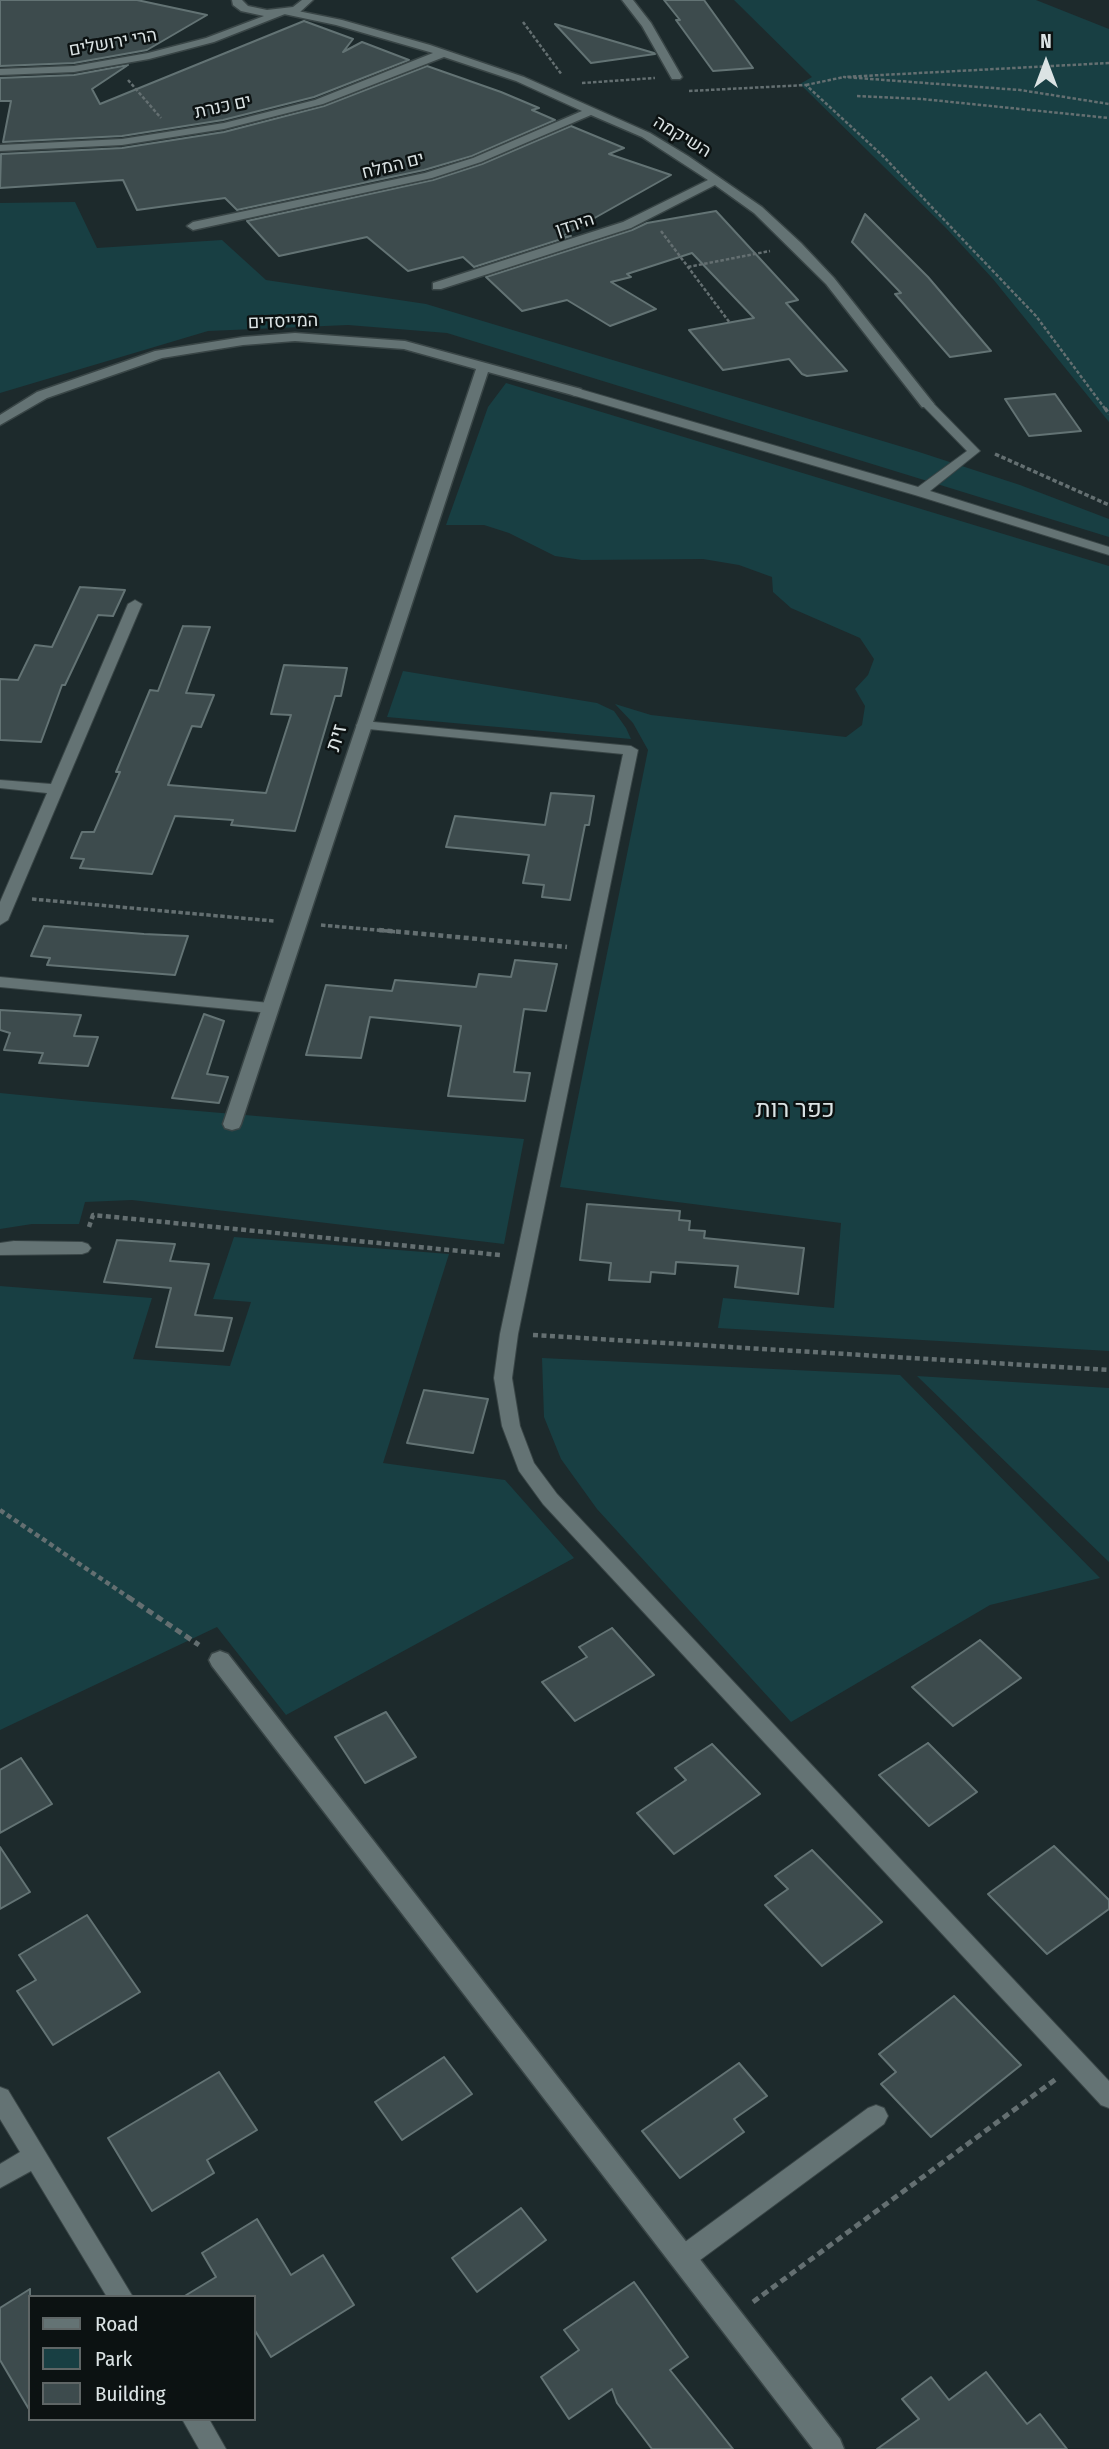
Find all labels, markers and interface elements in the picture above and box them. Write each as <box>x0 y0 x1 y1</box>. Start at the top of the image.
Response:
street label: הרי ירושלים <box>67 25 159 61</box>
north arrow <box>1011 28 1081 98</box>
text: N <box>1040 30 1052 53</box>
street label: ים כנרת <box>193 90 253 124</box>
street label: השיקמה <box>649 111 715 163</box>
street label: ים המלח <box>360 148 426 184</box>
street label: הירדן <box>553 209 597 241</box>
street label: המייסדים <box>247 310 319 334</box>
street label: זית <box>321 721 353 755</box>
district label: כפר רות <box>755 1096 835 1124</box>
legend <box>28 2295 256 2421</box>
text: Road <box>95 2311 139 2337</box>
text: Park <box>95 2346 132 2372</box>
text: Building <box>95 2381 166 2407</box>

